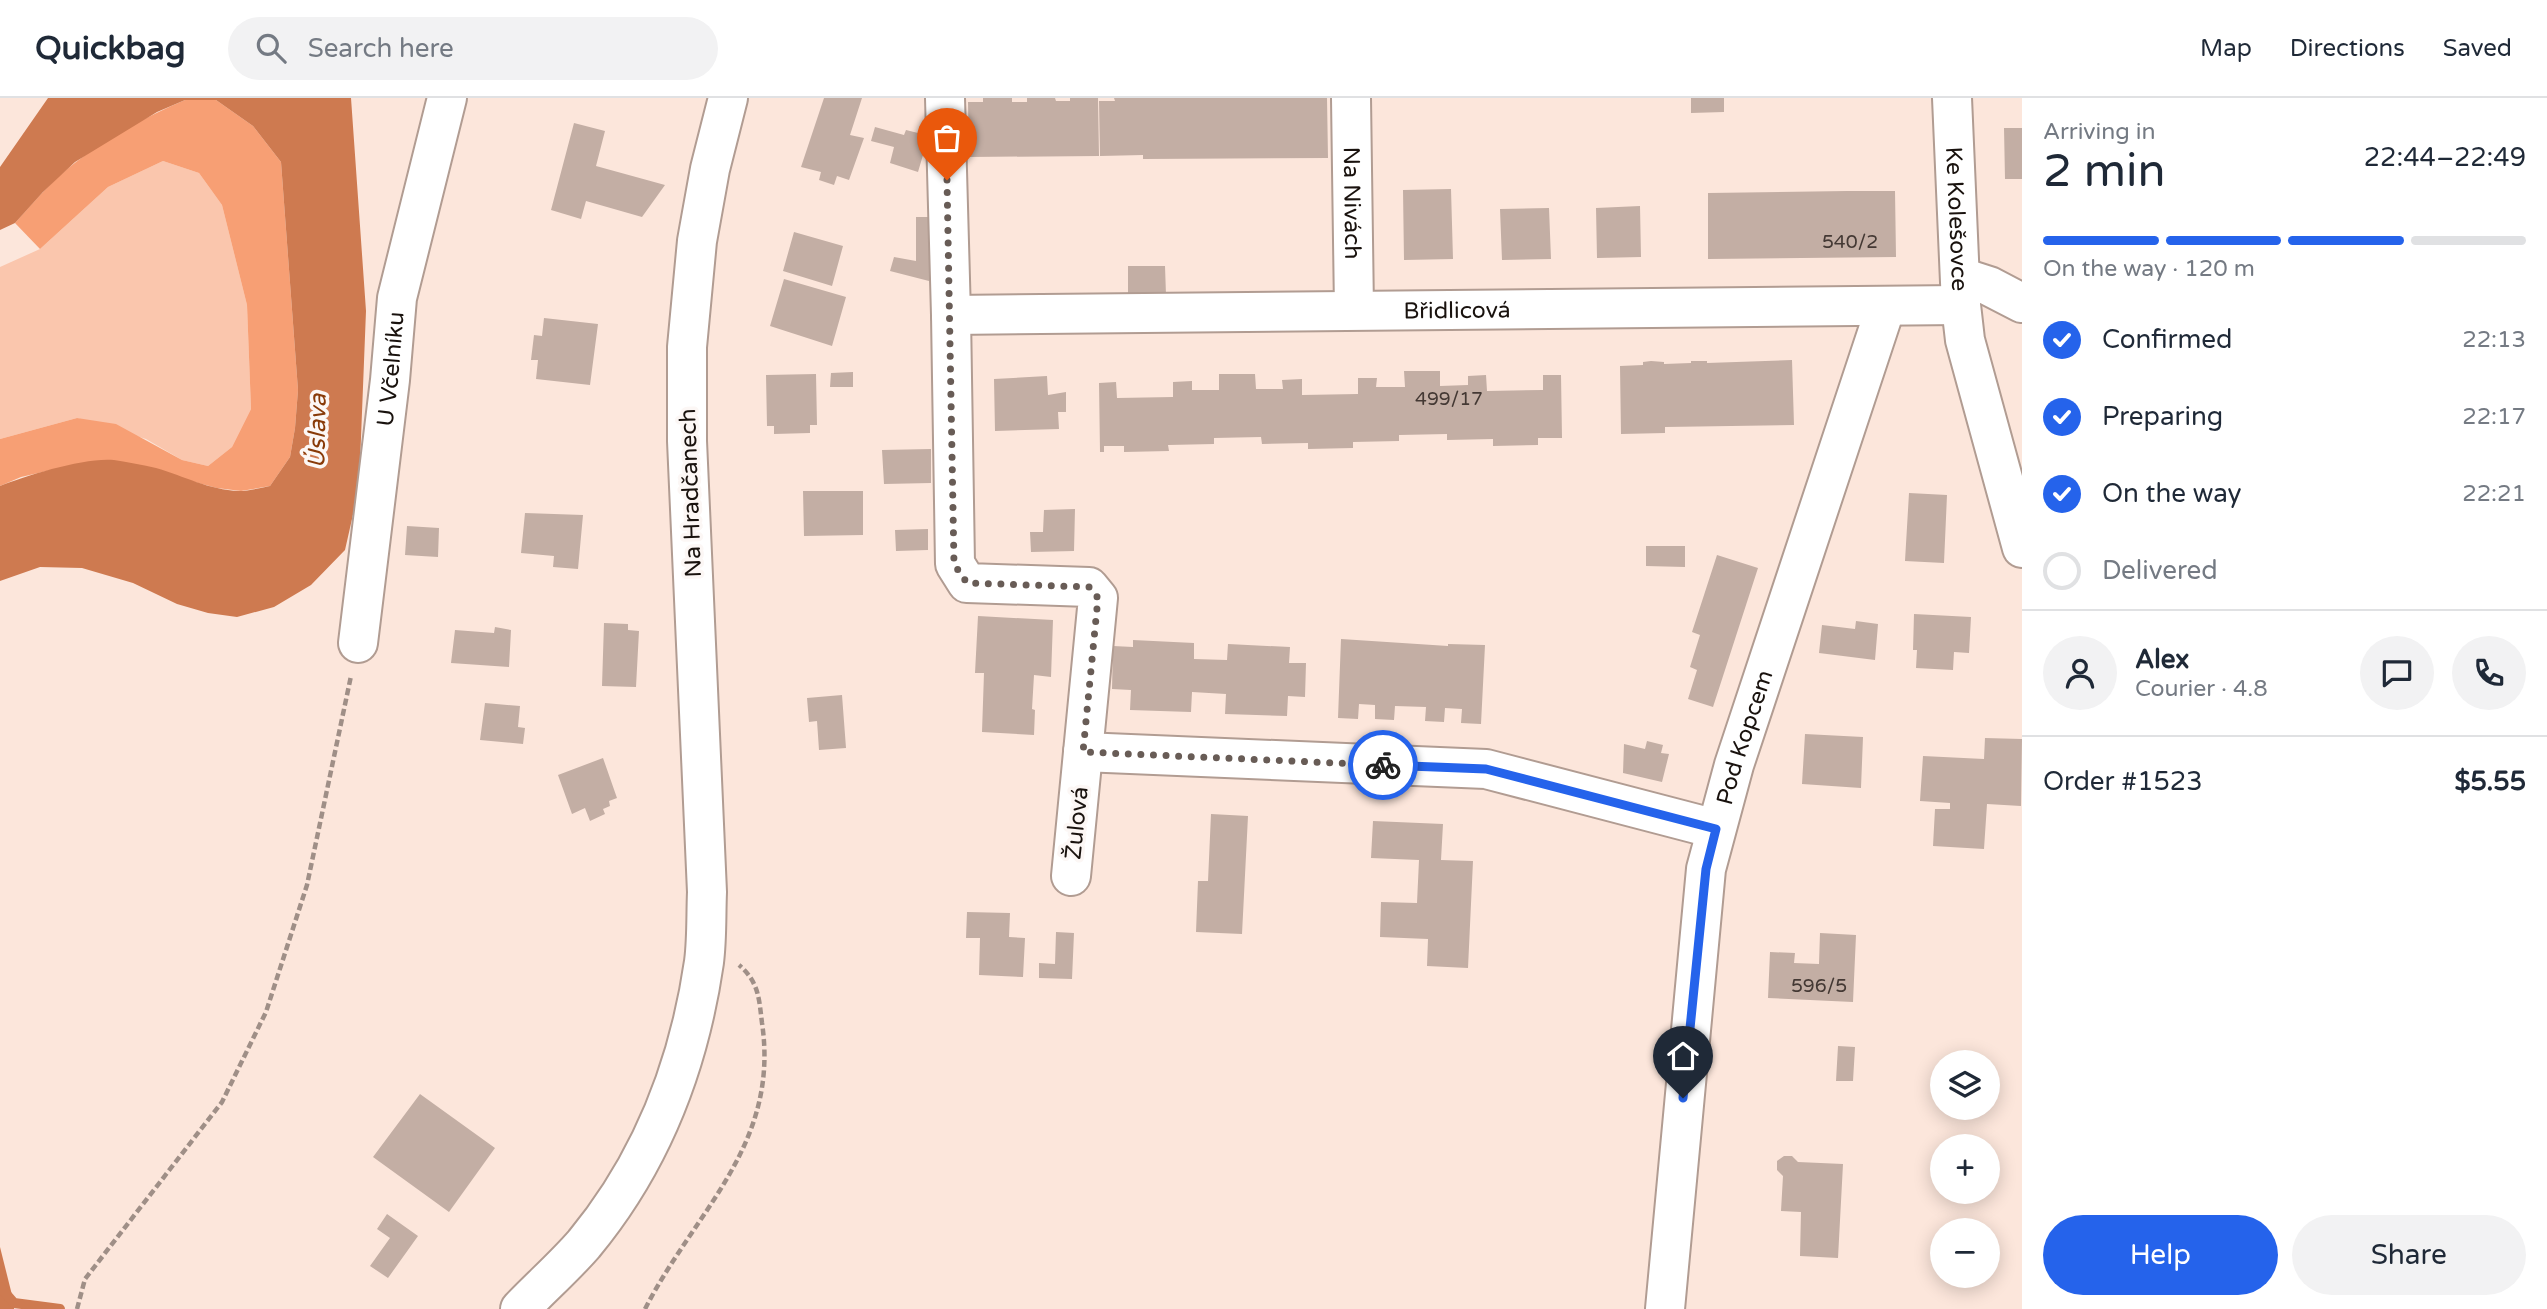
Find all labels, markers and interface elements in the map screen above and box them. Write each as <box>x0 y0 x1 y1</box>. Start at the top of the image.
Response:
search box <box>228 17 718 80</box>
text: Quickbag <box>35 29 186 68</box>
icon: search <box>252 29 290 67</box>
text: Search here <box>308 33 454 64</box>
text: Map <box>2200 34 2252 63</box>
text: Directions <box>2290 34 2405 63</box>
text: Saved <box>2443 34 2512 63</box>
pin <box>917 108 977 180</box>
text: Arriving in <box>2043 118 2156 146</box>
icon: bag <box>928 119 966 157</box>
text: 22:44–22:49 <box>2364 142 2526 173</box>
text: 2 min <box>2043 144 2166 199</box>
street label: Na Nivách <box>1337 146 1366 260</box>
street label: Ke Kolešovce <box>1939 146 1973 292</box>
house number: 540/2 <box>1822 231 1878 253</box>
text: On the way · 120 m <box>2043 255 2255 283</box>
street label: Břidlicová <box>1403 296 1511 326</box>
street label: U Včelníku <box>371 310 411 428</box>
icon: check <box>2043 321 2081 359</box>
text: Confirmed <box>2102 324 2232 355</box>
text: 22:13 <box>2462 326 2526 354</box>
house number: 499/17 <box>1415 388 1483 410</box>
water label: Úslava <box>302 393 333 469</box>
icon: check <box>2043 398 2081 436</box>
text: Preparing <box>2102 401 2223 432</box>
text: 22:17 <box>2462 403 2526 431</box>
street label: Na Hradčanech <box>674 408 708 578</box>
icon: check <box>2043 475 2081 513</box>
text: On the way <box>2102 478 2242 509</box>
text: 22:21 <box>2462 480 2526 508</box>
text: Delivered <box>2102 555 2218 586</box>
button: person <box>2043 636 2117 710</box>
button: chat <box>2360 636 2434 710</box>
button: phone <box>2452 636 2526 710</box>
text: Alex <box>2135 644 2189 675</box>
street label: Pod Kopcem <box>1711 667 1779 808</box>
text: Courier · 4.8 <box>2135 675 2268 703</box>
courier <box>1348 730 1418 800</box>
icon: bike <box>1364 746 1402 784</box>
text: Order #1523 <box>2043 766 2203 797</box>
text: $5.55 <box>2454 766 2526 797</box>
street label: Žulová <box>1059 785 1095 861</box>
house number: 596/5 <box>1791 975 1847 997</box>
pin <box>1653 1026 1713 1098</box>
icon: home <box>1664 1037 1702 1075</box>
map controls <box>1930 1050 2000 1288</box>
button: layers <box>1930 1050 2000 1120</box>
button: + <box>1930 1134 2000 1204</box>
button: Help <box>2043 1215 2278 1295</box>
button: Share <box>2292 1215 2526 1295</box>
button: − <box>1930 1218 2000 1288</box>

